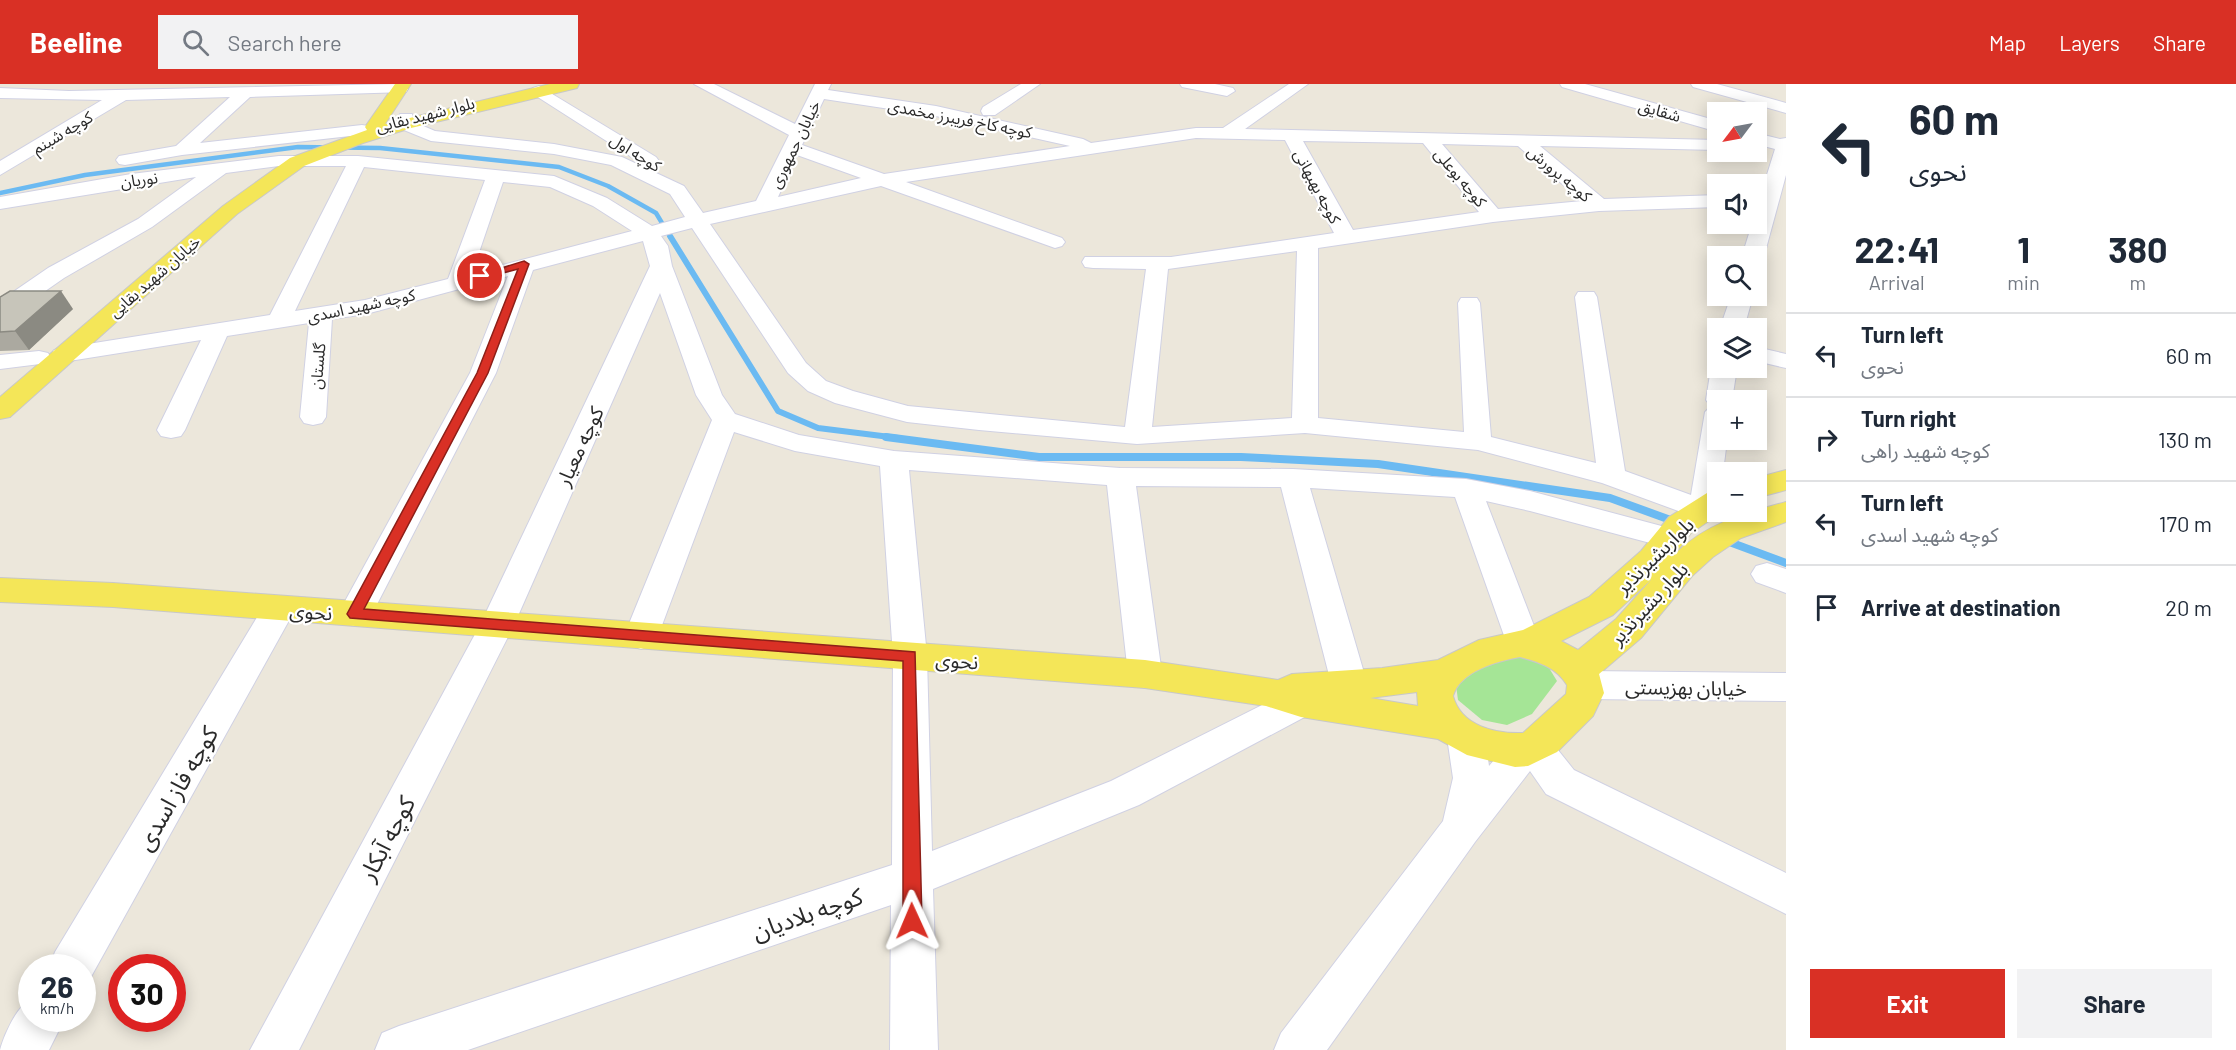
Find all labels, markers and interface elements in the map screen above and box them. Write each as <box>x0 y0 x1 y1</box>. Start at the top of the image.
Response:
search box <box>158 15 578 69</box>
text: Beeline <box>30 25 122 59</box>
icon: search <box>179 26 212 59</box>
text: Search here <box>227 29 342 55</box>
text: Map <box>1989 30 2026 55</box>
text: Layers <box>2059 30 2120 55</box>
text: Share <box>2153 30 2206 55</box>
street label: بلوار شهید بقایی <box>374 93 477 136</box>
text: 60 m <box>1909 93 1999 143</box>
street label: کوچه کاخ فریبرز مخمدی <box>886 95 1034 145</box>
street label: شقایق <box>1636 95 1683 127</box>
street label: خیابان جمهوری <box>765 97 824 192</box>
north arrow <box>1707 102 1767 162</box>
map controls <box>1707 102 1767 522</box>
street label: کوچه شبنم <box>28 106 98 161</box>
icon: left <box>1810 108 1888 186</box>
street label: کوچه اول <box>606 129 665 177</box>
street label: کوچه پرورش <box>1523 141 1596 207</box>
street label: کوچه بوعلی <box>1429 144 1491 212</box>
street label: کوچه بهبهانی <box>1289 146 1346 228</box>
text: نحوی <box>1909 154 1967 186</box>
street label: نوریان <box>119 167 159 192</box>
button: sound <box>1707 174 1767 234</box>
text: 22:41 <box>1854 227 1939 270</box>
text: 1 <box>2017 227 2030 270</box>
text: 380 <box>2108 227 2168 270</box>
street label: خیابان شهید بقایی <box>104 231 204 322</box>
button: search <box>1707 246 1767 306</box>
pin <box>454 250 505 301</box>
icon: arrive <box>463 259 496 292</box>
text: Arrival <box>1869 270 1925 294</box>
text: min <box>2007 270 2040 294</box>
text: m <box>2130 270 2146 294</box>
street label: کوچه شهید اسدی <box>305 284 418 328</box>
button: layers <box>1707 318 1767 378</box>
text: Turn left <box>1861 321 1944 347</box>
icon: left <box>1810 339 1843 372</box>
street label: گلستان <box>306 342 330 390</box>
text: 60 m <box>2166 342 2212 368</box>
text: نحوی <box>1861 354 1904 378</box>
button: + <box>1707 390 1767 450</box>
street label: کوچه معیار <box>550 402 610 491</box>
text: Turn right <box>1861 405 1956 431</box>
icon: right <box>1810 423 1843 456</box>
text: 130 m <box>2158 426 2212 452</box>
text: کوچه شهید راهی <box>1861 438 1990 462</box>
button: − <box>1707 462 1767 522</box>
text: Turn left <box>1861 489 1944 515</box>
icon: left <box>1810 507 1843 540</box>
text: 170 m <box>2159 510 2212 536</box>
street label: بلواربشیرنذیر <box>1609 512 1699 600</box>
text: کوچه شهید اسدی <box>1861 522 1998 546</box>
street label: بلوار بشیرنذیر <box>1603 557 1693 651</box>
icon: arrive <box>1810 591 1843 624</box>
text: Arrive at destination <box>1861 594 2060 620</box>
text: 20 m <box>2165 594 2212 620</box>
street label: نحوی <box>289 598 333 625</box>
street label: نحوی <box>935 647 979 674</box>
street label: خیابان بهزیستی <box>1625 674 1747 701</box>
street label: کوچه فاز اسدی <box>129 720 226 856</box>
street label: کوچه آبکار <box>351 790 423 887</box>
street label: کوچه بلادیان <box>748 880 868 947</box>
position arrow <box>880 889 944 953</box>
speed limit sign: 30 <box>108 954 186 1032</box>
text: 26 <box>41 968 73 1004</box>
button: Exit <box>1810 969 2005 1038</box>
button: Share <box>2017 969 2212 1038</box>
text: km/h <box>40 999 74 1017</box>

